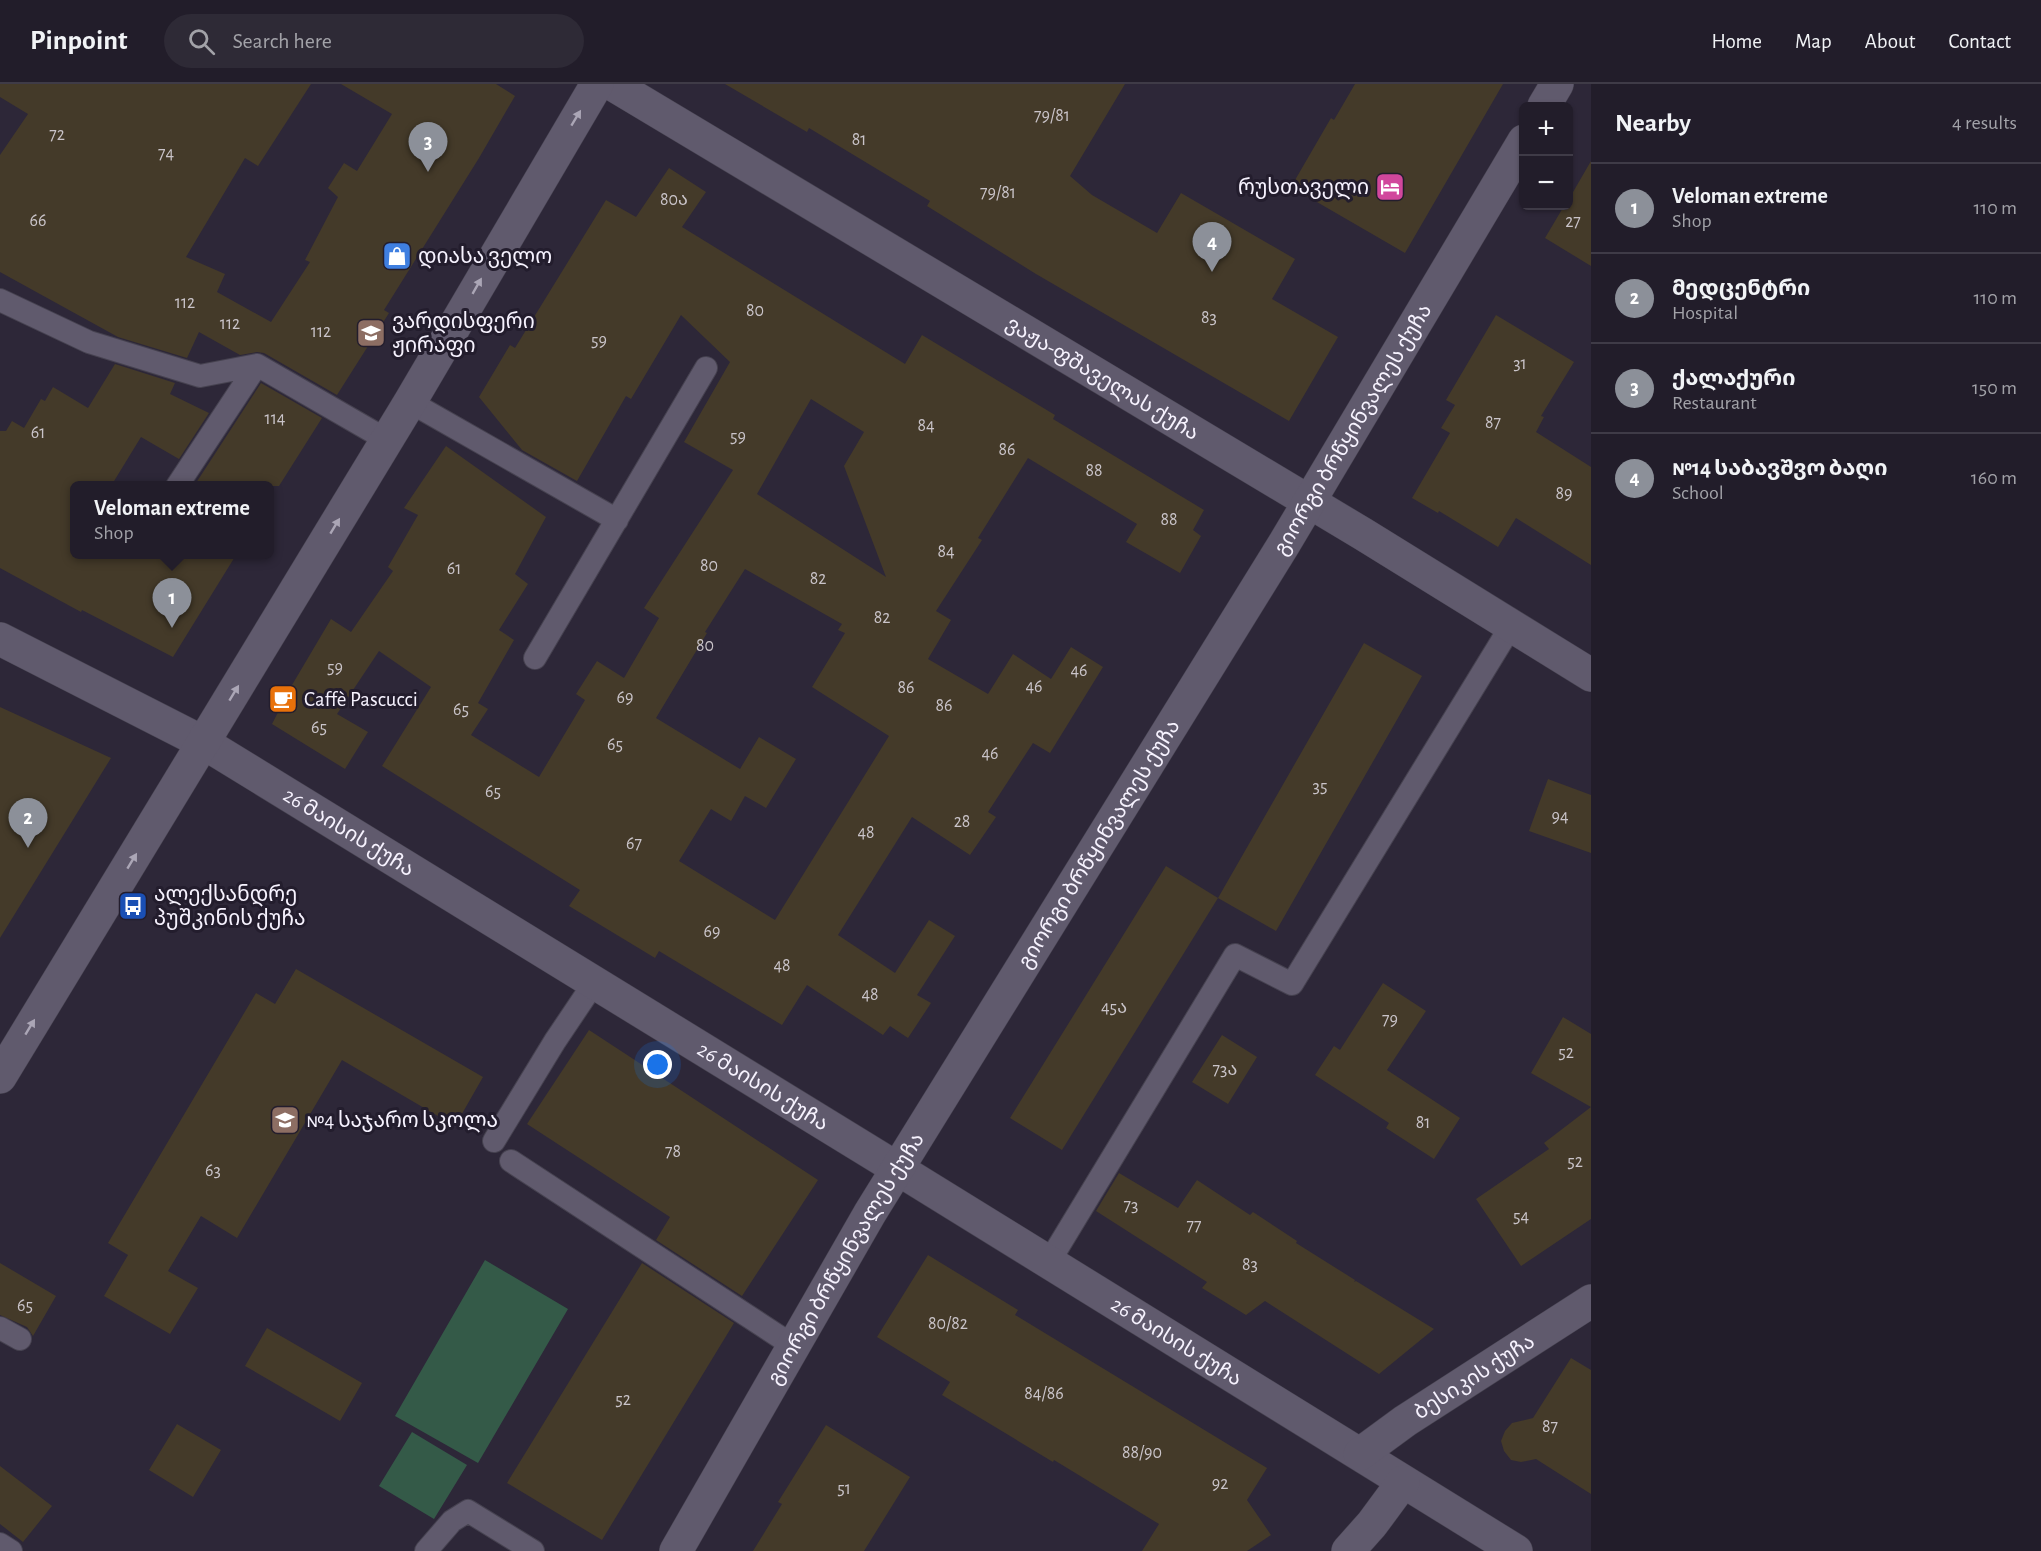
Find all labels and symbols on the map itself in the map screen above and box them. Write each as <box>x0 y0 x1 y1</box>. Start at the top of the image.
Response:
house number: 79/81 <box>1034 107 1070 125</box>
one-way arrow <box>571 110 582 126</box>
pin: 3 <box>408 122 448 172</box>
house number: 72 <box>49 126 65 144</box>
house number: 81 <box>852 131 866 149</box>
house number: 74 <box>158 145 174 163</box>
hotel icon: რუსთაველი <box>1374 171 1406 203</box>
place label: რუსთაველი <box>1238 177 1369 200</box>
house number: 79/81 <box>980 184 1016 202</box>
house number: 80ა <box>660 191 688 209</box>
house number: 66 <box>30 212 46 230</box>
house number: 27 <box>1565 213 1581 231</box>
pin: 4 <box>1192 222 1232 272</box>
shop icon: დიასა ველო <box>381 240 413 272</box>
place label: დიასა ველო <box>418 246 552 269</box>
one-way arrow <box>472 278 482 295</box>
house number: 112 <box>175 294 195 312</box>
street label: გიორგი ბრწყინვალეს ქუჩა <box>1270 300 1435 559</box>
house number: 80 <box>746 302 764 320</box>
house number: 83 <box>1201 309 1217 327</box>
place label: ვარდისფერი ჟირაფი <box>392 311 535 357</box>
street label: ვაჟა-ფშაველას ქუჩა <box>1002 312 1203 444</box>
house number: 112 <box>220 315 240 333</box>
school or university icon: ვარდისფერი ჟირაფი <box>355 317 387 349</box>
house number: 112 <box>311 323 331 341</box>
house number: 59 <box>591 332 607 350</box>
house number: 31 <box>1513 355 1527 373</box>
house number: 114 <box>264 410 286 428</box>
house number: 87 <box>1485 414 1501 432</box>
house number: 84 <box>917 417 935 435</box>
house number: 61 <box>31 424 45 442</box>
house number: 59 <box>730 428 746 446</box>
house number: 86 <box>999 441 1016 459</box>
house number: 88 <box>1085 462 1103 480</box>
house number: 89 <box>1556 485 1573 503</box>
house number: 88 <box>1160 511 1178 529</box>
one-way arrow <box>329 518 340 534</box>
house number: 84 <box>937 543 955 561</box>
house number: 80 <box>700 557 718 575</box>
house number: 61 <box>447 560 461 578</box>
house number: 82 <box>810 570 826 588</box>
pin: 1 <box>152 578 192 628</box>
house number: 82 <box>874 609 890 627</box>
house number: 80 <box>696 637 714 655</box>
house number: 59 <box>327 659 343 677</box>
house number: 46 <box>1070 662 1088 680</box>
house number: 46 <box>1025 678 1043 696</box>
house number: 86 <box>898 679 915 697</box>
cafe icon: Caffè Pascucci <box>267 683 299 715</box>
one-way arrow <box>229 684 239 701</box>
place label: Caffè Pascucci <box>304 689 418 710</box>
house number: 69 <box>617 689 633 707</box>
house number: 86 <box>936 697 953 715</box>
house number: 65 <box>453 701 469 719</box>
street label: გიორგი ბრწყინვალეს ქუჩა <box>1014 716 1183 972</box>
house number: 65 <box>311 719 327 737</box>
house number: 65 <box>607 736 623 754</box>
house number: 46 <box>981 745 999 763</box>
house number: 35 <box>1313 778 1327 796</box>
house number: 65 <box>485 783 501 801</box>
street label: 26 მაისის ქუჩა <box>280 784 418 880</box>
pin: 2 <box>9 798 48 848</box>
house number: 94 <box>1551 808 1569 826</box>
house number: 28 <box>954 813 970 831</box>
house number: 48 <box>857 824 875 842</box>
house number: 67 <box>626 835 642 853</box>
one-way arrow <box>127 852 137 869</box>
place label: ალექსანდრე პუშკინის ქუჩა <box>154 884 305 930</box>
bus stop icon: ალექსანდრე პუშკინის ქუჩა <box>117 890 149 922</box>
house number: 69 <box>704 923 720 941</box>
house number: 48 <box>773 957 791 975</box>
house number: 48 <box>861 986 879 1004</box>
house number: 45ა <box>1101 999 1127 1017</box>
house number: 79 <box>1382 1011 1398 1029</box>
one-way arrow <box>25 1019 36 1035</box>
street label: 26 მაისის ქუჩა <box>694 1038 832 1134</box>
house number: 52 <box>1558 1044 1574 1062</box>
your location <box>643 1050 672 1079</box>
house number: 73ა <box>1213 1061 1237 1079</box>
school or university icon: №4 საჯარო სკოლა <box>269 1104 301 1136</box>
place label: №4 საჯარო სკოლა <box>306 1110 498 1133</box>
house number: 81 <box>1416 1114 1430 1132</box>
street label: გიორგი ბრწყინვალეს ქუჩა <box>763 1129 928 1389</box>
house number: 78 <box>665 1143 681 1161</box>
house number: 52 <box>1567 1153 1583 1171</box>
house number: 63 <box>205 1162 221 1180</box>
house number: 73 <box>1124 1197 1138 1215</box>
house number: 54 <box>1513 1208 1529 1226</box>
house number: 77 <box>1186 1217 1202 1235</box>
house number: 83 <box>1242 1256 1258 1274</box>
street label: 26 მაისის ქუჩა <box>1108 1293 1246 1389</box>
house number: 65 <box>17 1297 33 1315</box>
house number: 80/82 <box>928 1315 968 1333</box>
street label: ბესიკის ქუჩა <box>1410 1330 1538 1423</box>
house number: 84/86 <box>1024 1385 1064 1403</box>
house number: 52 <box>615 1391 631 1409</box>
house number: 87 <box>1542 1418 1558 1436</box>
house number: 88/90 <box>1122 1444 1162 1462</box>
house number: 92 <box>1212 1475 1228 1493</box>
house number: 51 <box>837 1480 851 1498</box>

